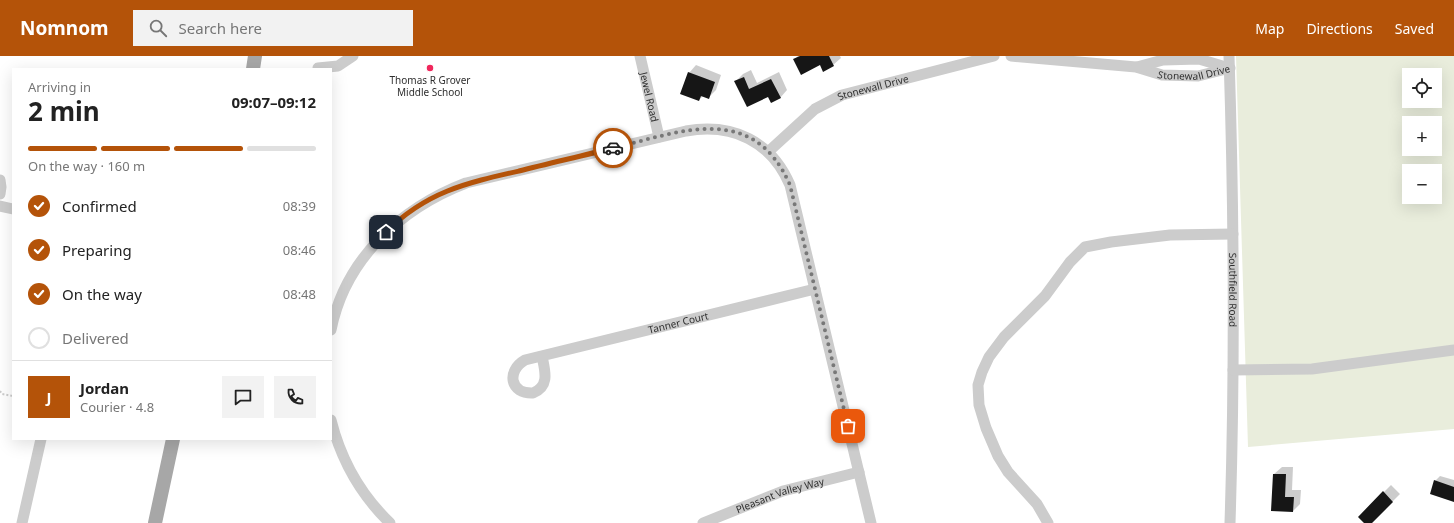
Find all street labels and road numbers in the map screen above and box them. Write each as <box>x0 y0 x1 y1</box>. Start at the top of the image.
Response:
street label: Stonewall Drive <box>1156 61 1232 83</box>
street label: Jewel Road <box>637 69 662 123</box>
street label: Stonewall Drive <box>835 71 910 103</box>
street label: Southfield Road <box>1226 253 1240 327</box>
street label: Tanner Court <box>647 308 710 337</box>
street label: Pleasant Valley Way <box>734 474 826 516</box>

